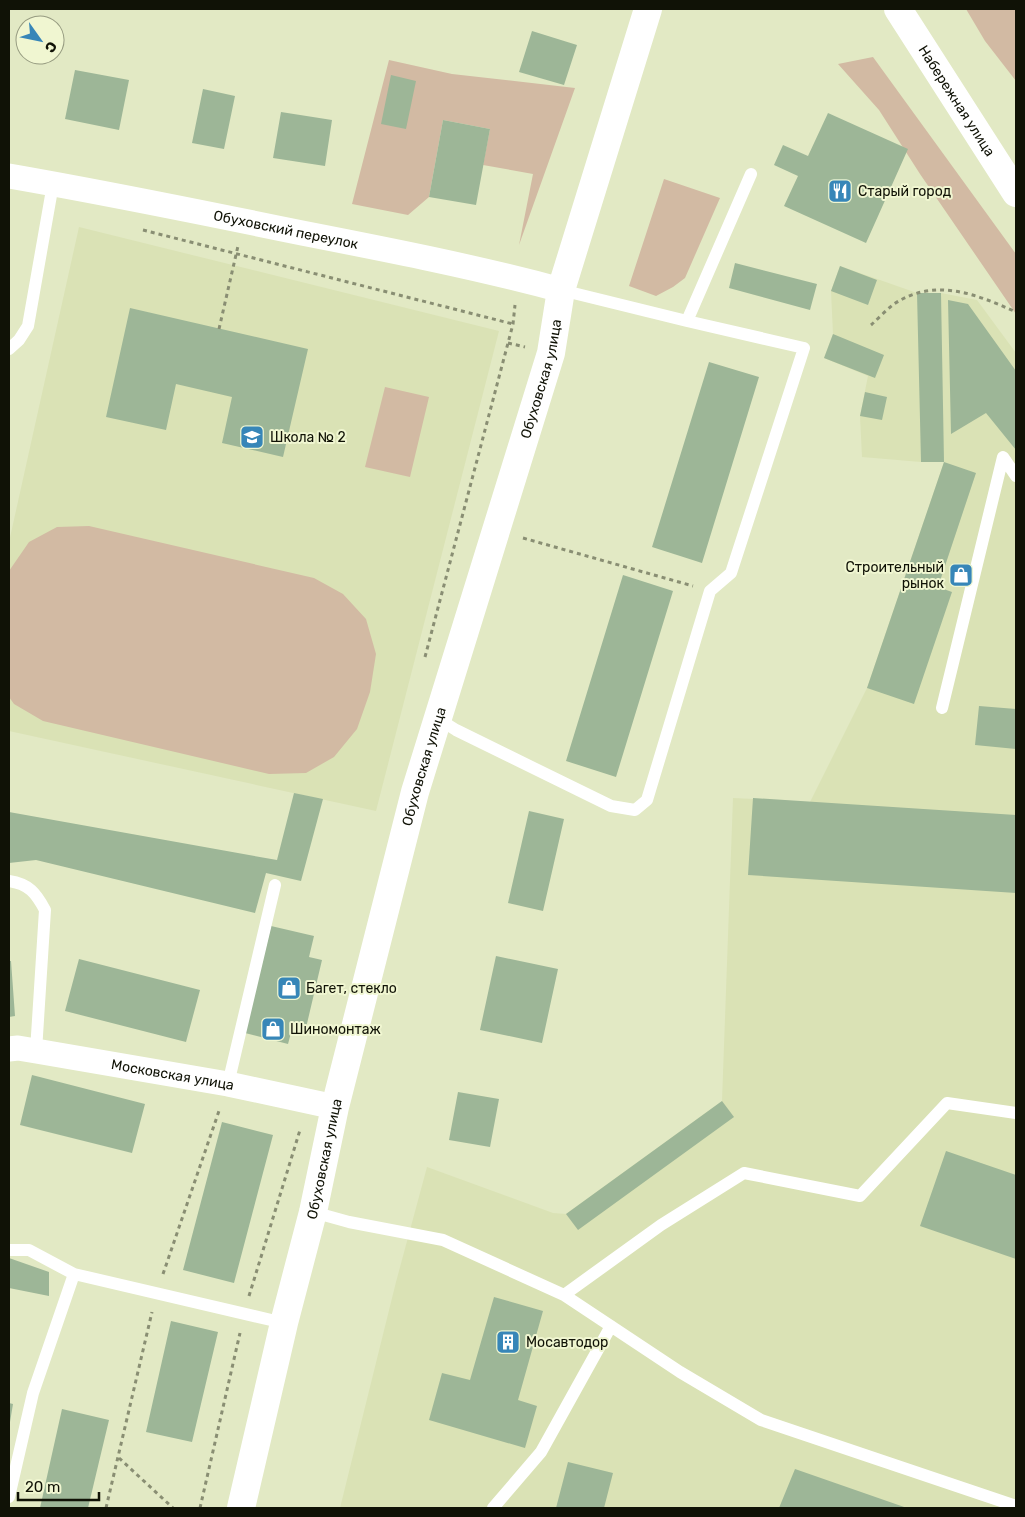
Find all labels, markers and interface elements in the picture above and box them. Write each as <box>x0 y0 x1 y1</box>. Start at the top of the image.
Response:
north arrow <box>15 15 65 65</box>
text: С <box>41 38 60 56</box>
street label: Набережная улица <box>915 42 999 160</box>
restaurant icon: Старый город <box>827 178 853 204</box>
place label: Старый город <box>858 183 951 200</box>
street label: Обуховский переулок <box>212 207 360 252</box>
street label: Обуховская улица <box>517 318 565 441</box>
school or university icon: Школа № 2 <box>239 424 265 450</box>
place label: Школа № 2 <box>270 429 346 446</box>
place label: Строительный рынок <box>846 559 944 592</box>
shop icon: Строительный рынок <box>948 562 974 588</box>
street label: Обуховская улица <box>398 705 449 828</box>
shop icon: Багет, стекло <box>276 975 302 1001</box>
place label: Багет, стекло <box>306 980 397 997</box>
shop icon: Шиномонтаж <box>260 1016 286 1042</box>
place label: Шиномонтаж <box>290 1021 381 1038</box>
street label: Московская улица <box>110 1056 236 1094</box>
street label: Обуховская улица <box>303 1097 345 1221</box>
building icon: Мосавтодор <box>495 1329 521 1355</box>
place label: Мосавтодор <box>526 1334 608 1351</box>
scale bar <box>18 1470 99 1502</box>
text: 20 m <box>25 1478 60 1496</box>

